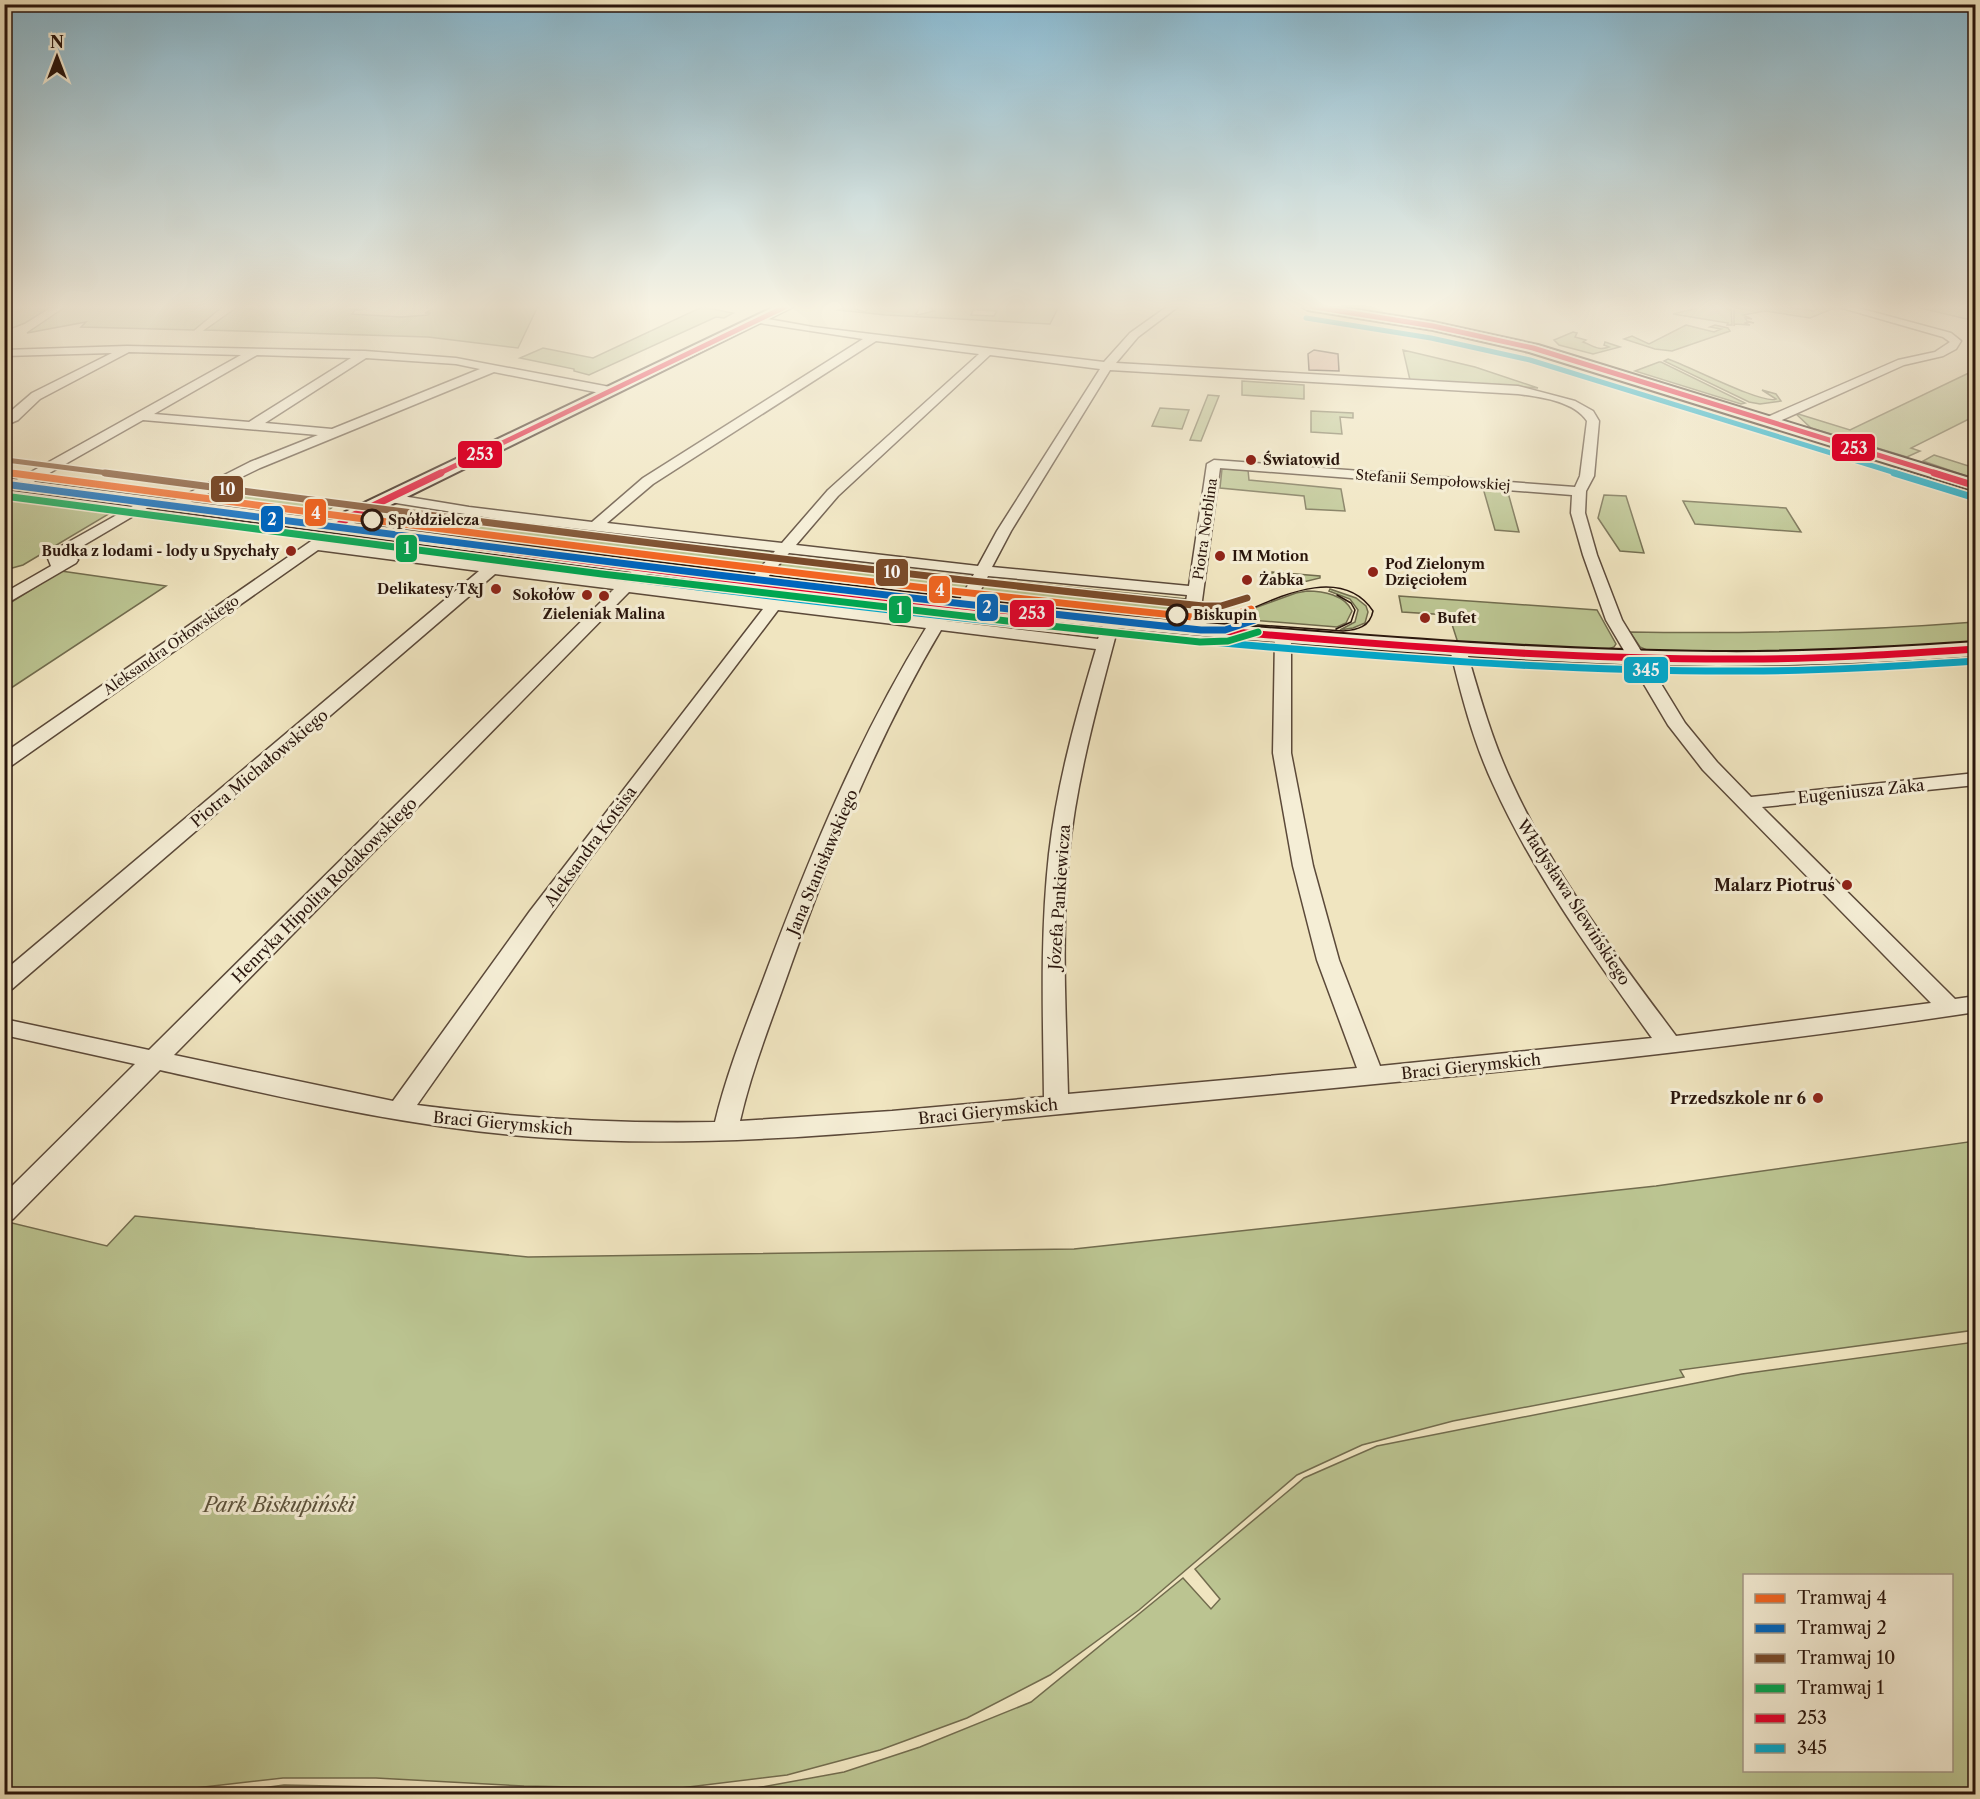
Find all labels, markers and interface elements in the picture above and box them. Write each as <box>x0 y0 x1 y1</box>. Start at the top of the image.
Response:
north arrow <box>27 27 87 87</box>
text: N <box>50 32 64 52</box>
line badge: 253 <box>1831 433 1876 462</box>
text: 253 <box>1840 438 1868 458</box>
line badge: 253 <box>457 440 503 469</box>
text: 253 <box>466 444 494 464</box>
place label: Światowid <box>1263 450 1341 469</box>
marker: Światowid <box>1244 453 1258 467</box>
street label: Stefanii Sempołowskiej <box>1355 466 1511 494</box>
line badge: 10 <box>210 475 244 503</box>
street label: Piotra Norblina <box>1189 476 1221 581</box>
text: 10 <box>218 479 236 499</box>
line badge: 4 <box>304 498 327 527</box>
text: 4 <box>311 503 321 523</box>
line badge: 2 <box>260 505 284 533</box>
text: 2 <box>267 509 277 529</box>
marker: Spółdzielcza <box>361 509 383 531</box>
place label: Spółdzielcza <box>388 511 480 529</box>
line badge: 1 <box>395 534 418 563</box>
text: 1 <box>403 538 411 558</box>
place label: Budka z lodami - lody u Spychały <box>42 542 279 560</box>
marker: Budka z lodami - lody u Spychały <box>284 544 298 558</box>
place label: IM Motion <box>1232 547 1309 565</box>
marker: IM Motion <box>1213 549 1227 563</box>
place label: Pod Zielonym Dzięciołem <box>1385 555 1485 589</box>
line badge: 10 <box>875 558 909 587</box>
text: 10 <box>883 562 901 582</box>
marker: Pod Zielonym Dzięciołem <box>1366 565 1380 579</box>
place label: Żabka <box>1259 571 1304 589</box>
marker: Żabka <box>1240 573 1254 587</box>
line badge: 4 <box>928 575 951 604</box>
place label: Delikatesy T&J <box>377 580 484 598</box>
text: 4 <box>935 580 945 600</box>
marker: Delikatesy T&J <box>489 582 503 596</box>
place label: Sokołów <box>513 586 576 604</box>
marker: Sokołów <box>580 588 594 602</box>
marker: Zieleniak Malina <box>597 589 611 603</box>
street label: Aleksandra Orłowskiego <box>99 591 242 699</box>
line badge: 2 <box>976 593 999 622</box>
line badge: 1 <box>888 595 912 624</box>
text: 2 <box>982 597 992 617</box>
text: 1 <box>896 599 904 619</box>
line badge: 253 <box>1009 599 1055 628</box>
text: 253 <box>1018 603 1046 623</box>
marker: Biskupin <box>1166 604 1188 626</box>
place label: Zieleniak Malina <box>543 605 666 623</box>
place label: Biskupin <box>1193 606 1258 624</box>
place label: Bufet <box>1437 609 1477 627</box>
marker: Bufet <box>1418 611 1432 625</box>
line badge: 345 <box>1623 656 1669 684</box>
text: 345 <box>1632 660 1660 680</box>
street label: Piotra Michałowskiego <box>186 705 332 831</box>
street label: Eugeniusza Zaka <box>1797 774 1926 808</box>
street label: Aleksandra Kotsisa <box>539 782 641 911</box>
street label: Jana Stanisławskiego <box>781 786 862 940</box>
street label: Henryka Hipolita Rodakowskiego <box>227 793 421 987</box>
street label: Władysława Ślewińskiego <box>1512 814 1635 989</box>
street label: Józefa Pankiewicza <box>1044 823 1074 973</box>
place label: Malarz Piotruś <box>1714 875 1835 895</box>
marker: Malarz Piotruś <box>1840 878 1854 892</box>
street label: Braci Gierymskich <box>1400 1049 1542 1083</box>
place label: Przedszkole nr 6 <box>1670 1088 1806 1108</box>
marker: Przedszkole nr 6 <box>1811 1091 1825 1105</box>
street label: Braci Gierymskich <box>917 1094 1059 1128</box>
street label: Braci Gierymskich <box>432 1107 574 1139</box>
park label: Park Biskupiński <box>202 1493 356 1517</box>
legend <box>1743 1574 1953 1772</box>
text: Tramwaj 4 <box>1797 1587 1887 1609</box>
text: Tramwaj 2 <box>1797 1617 1887 1639</box>
text: Tramwaj 10 <box>1797 1647 1895 1669</box>
text: Tramwaj 1 <box>1797 1677 1884 1699</box>
text: 253 <box>1797 1707 1827 1729</box>
text: 345 <box>1797 1737 1827 1759</box>

